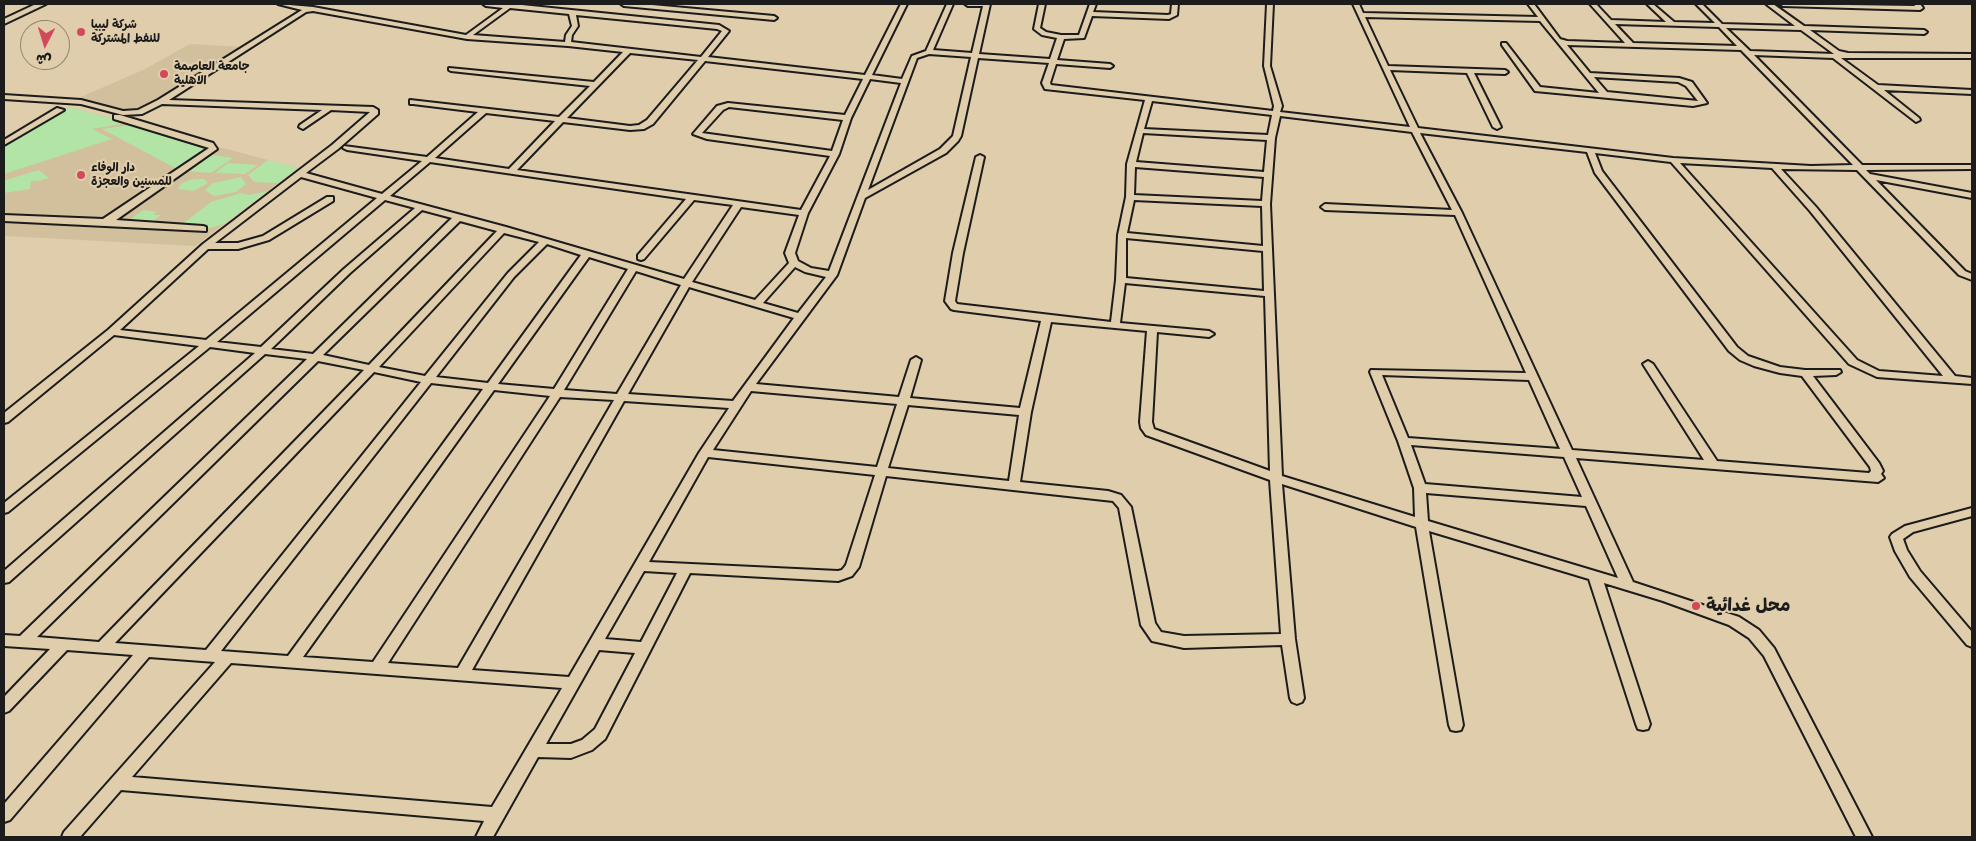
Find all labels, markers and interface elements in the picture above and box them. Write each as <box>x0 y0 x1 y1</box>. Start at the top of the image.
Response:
place label: شركة ليبيا للنفط المشتركة <box>91 18 160 46</box>
north arrow <box>20 20 70 70</box>
marker: شركة ليبيا للنفط المشتركة <box>75 26 87 38</box>
text: ش <box>35 50 52 69</box>
place label: جامعة العاصمة الاهلية <box>174 60 250 88</box>
marker: جامعة العاصمة الاهلية <box>158 68 170 80</box>
place label: دار الوفاء للمسنين والعجزة <box>91 161 172 189</box>
marker: دار الوفاء للمسنين والعجزة <box>75 169 87 181</box>
place label: محل غدائية <box>1706 595 1790 617</box>
marker: محل غدائية <box>1690 600 1702 612</box>

